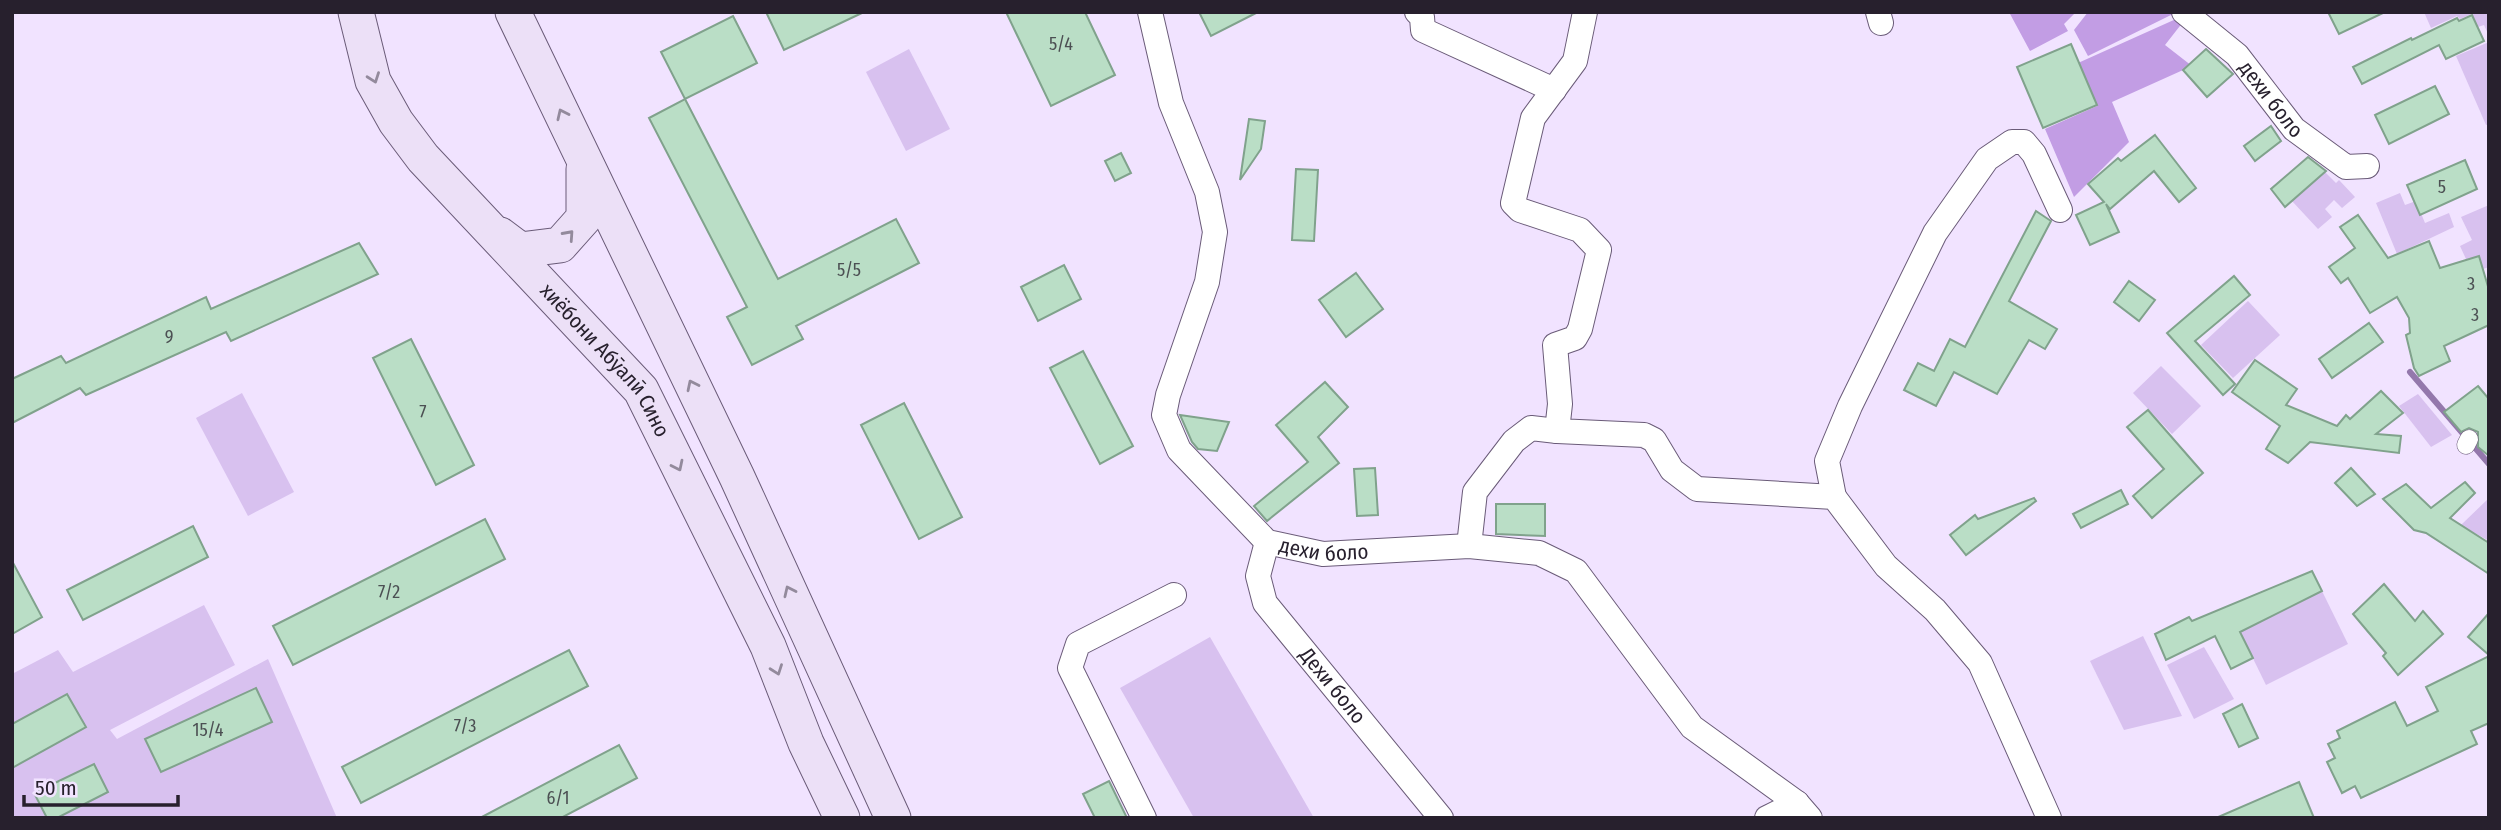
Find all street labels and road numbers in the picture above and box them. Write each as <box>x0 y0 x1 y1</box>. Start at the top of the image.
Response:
street label: дехи боло <box>2233 56 2307 144</box>
street label: хиёбони Абӯалӣ Сино <box>535 278 675 441</box>
street label: дехи боло <box>1277 532 1369 567</box>
street label: Дехи боло <box>1293 642 1372 729</box>

